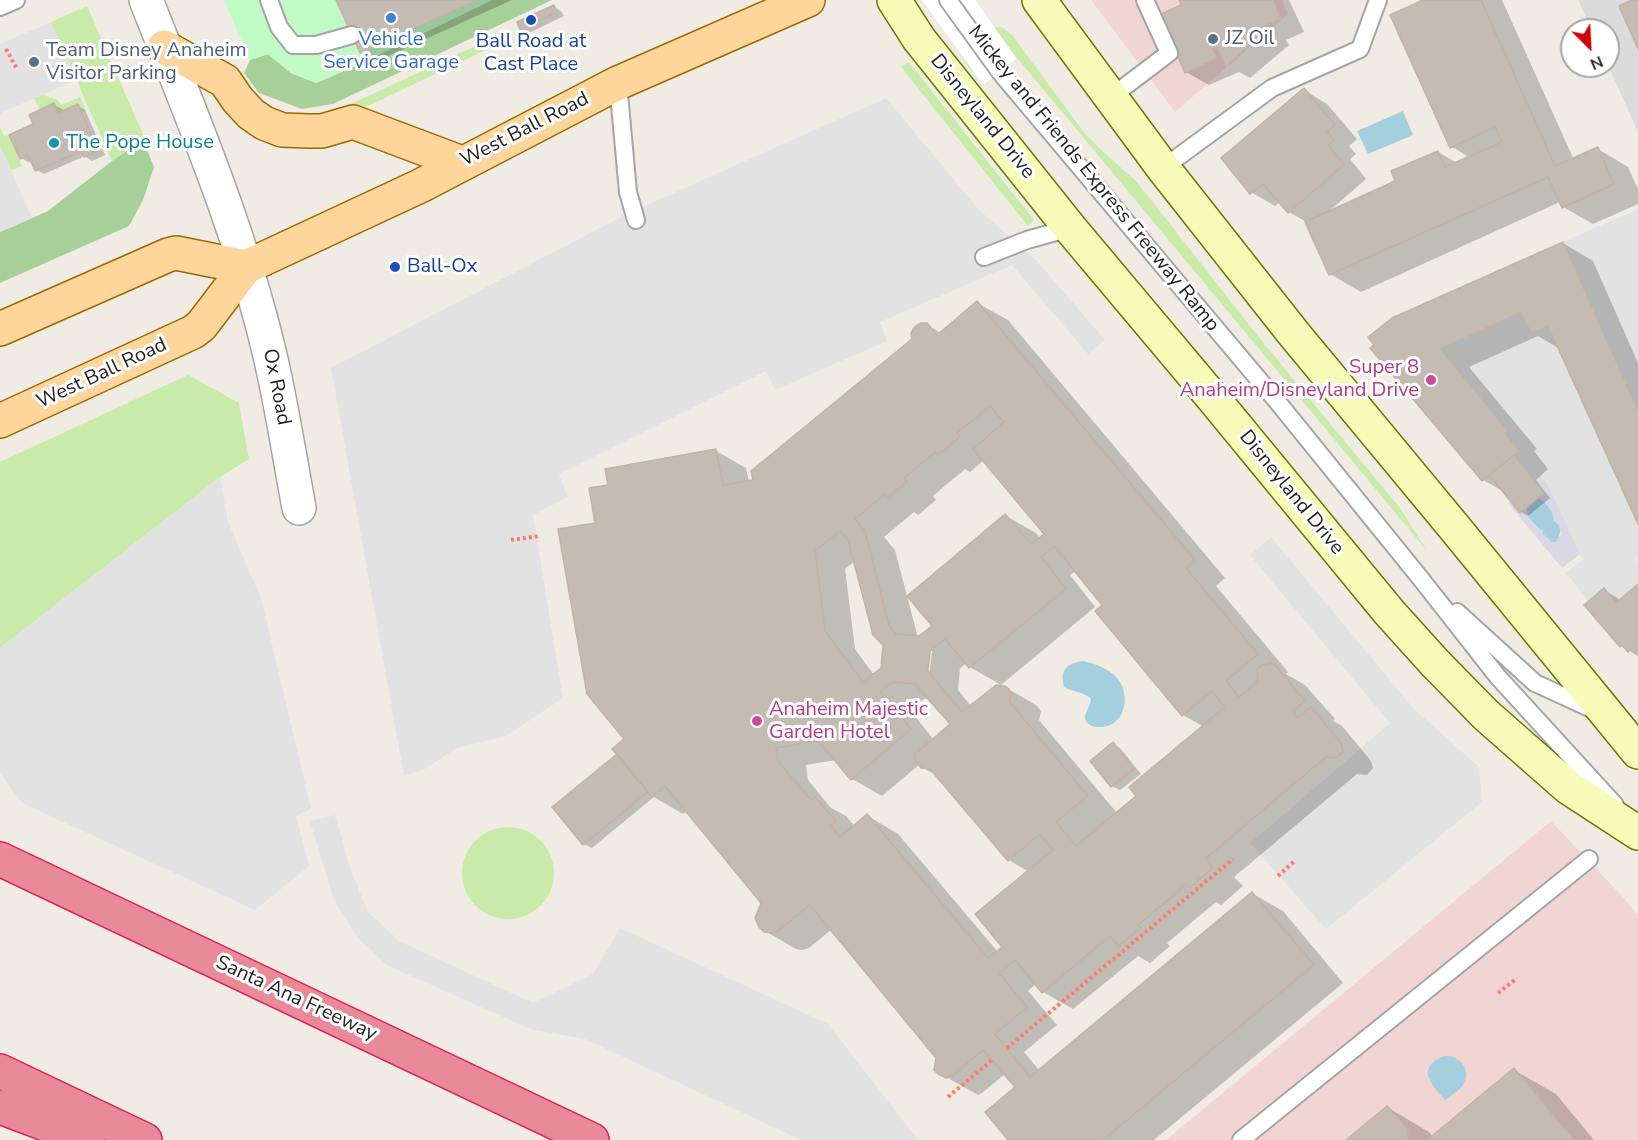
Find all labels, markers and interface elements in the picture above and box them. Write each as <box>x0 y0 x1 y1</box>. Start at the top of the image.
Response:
marker: Vehicle Service Garage <box>384 11 398 25</box>
marker: Ball Road at Cast Place <box>524 13 538 27</box>
north arrow <box>1560 18 1620 78</box>
street label: Mickey and Friends Express Freeway Ramp <box>962 21 1224 337</box>
place label: JZ Oil <box>1225 27 1274 51</box>
place label: Vehicle Service Garage <box>323 28 459 75</box>
place label: Ball Road at Cast Place <box>476 30 586 77</box>
marker: JZ Oil <box>1206 32 1220 46</box>
place label: Team Disney Anaheim Visitor Parking <box>46 39 247 86</box>
street label: Disneyland Drive <box>924 50 1040 184</box>
text: N <box>1587 50 1606 75</box>
marker: Team Disney Anaheim Visitor Parking <box>27 55 41 69</box>
street label: West Ball Road <box>457 87 593 173</box>
place label: The Pope House <box>66 131 214 155</box>
marker: The Pope House <box>47 136 61 150</box>
place label: Ball-Ox <box>407 255 477 279</box>
marker: Ball-Ox <box>388 260 402 274</box>
street label: West Ball Road <box>33 333 171 415</box>
street label: Ox Road <box>257 347 295 427</box>
place label: Super 8 Anaheim/Disneyland Drive <box>1180 356 1419 403</box>
marker: Super 8 Anaheim/Disneyland Drive <box>1424 373 1438 387</box>
street label: Disneyland Drive <box>1233 426 1349 560</box>
place label: Anaheim Majestic Garden Hotel <box>769 698 928 745</box>
marker: Anaheim Majestic Garden Hotel <box>750 714 764 728</box>
street label: Santa Ana Freeway <box>212 951 380 1047</box>

